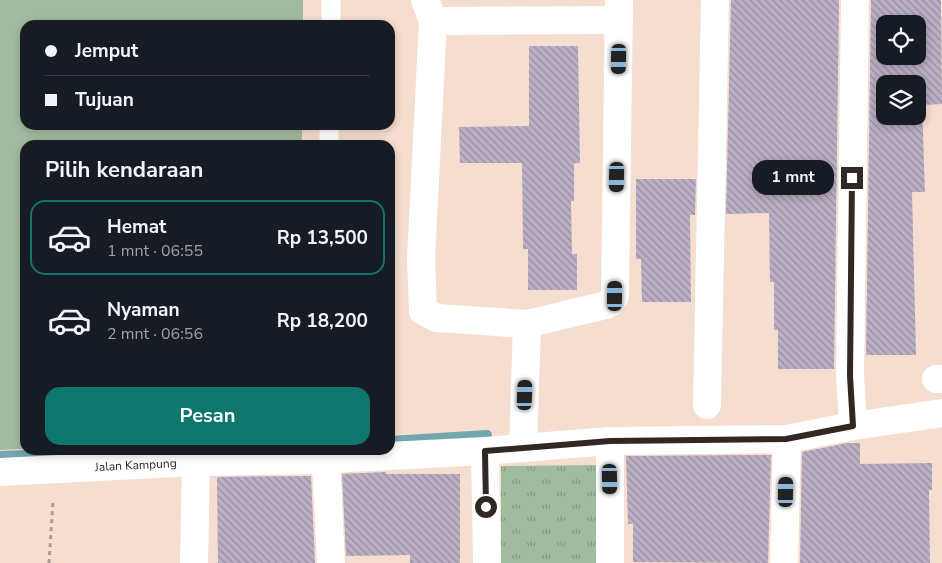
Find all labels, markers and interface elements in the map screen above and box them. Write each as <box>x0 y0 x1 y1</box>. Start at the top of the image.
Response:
map controls <box>876 15 926 125</box>
button: locate <box>876 15 926 65</box>
text: Jemput <box>75 38 138 64</box>
car <box>611 44 626 74</box>
button: layers <box>876 75 926 125</box>
text: Tujuan <box>75 87 134 113</box>
text: Pilih kendaraan <box>45 155 203 185</box>
callout: 1 mnt <box>752 160 834 196</box>
car <box>609 162 624 192</box>
text: 1 mnt <box>771 166 815 188</box>
route end <box>841 167 863 189</box>
text: Hemat <box>107 214 166 240</box>
icon: car <box>47 215 92 260</box>
text: Rp 13,500 <box>277 225 368 251</box>
text: 1 mnt · 06:55 <box>107 240 203 262</box>
car <box>607 281 622 311</box>
text: Nyaman <box>107 297 180 323</box>
icon: car <box>47 298 92 343</box>
text: Rp 18,200 <box>277 308 368 334</box>
text: 2 mnt · 06:56 <box>107 323 203 345</box>
car <box>516 380 533 410</box>
button: Pesan <box>45 387 370 445</box>
street label: Jalan Kampung <box>94 455 177 475</box>
car <box>602 464 617 494</box>
car <box>778 477 793 507</box>
route start <box>475 496 497 518</box>

